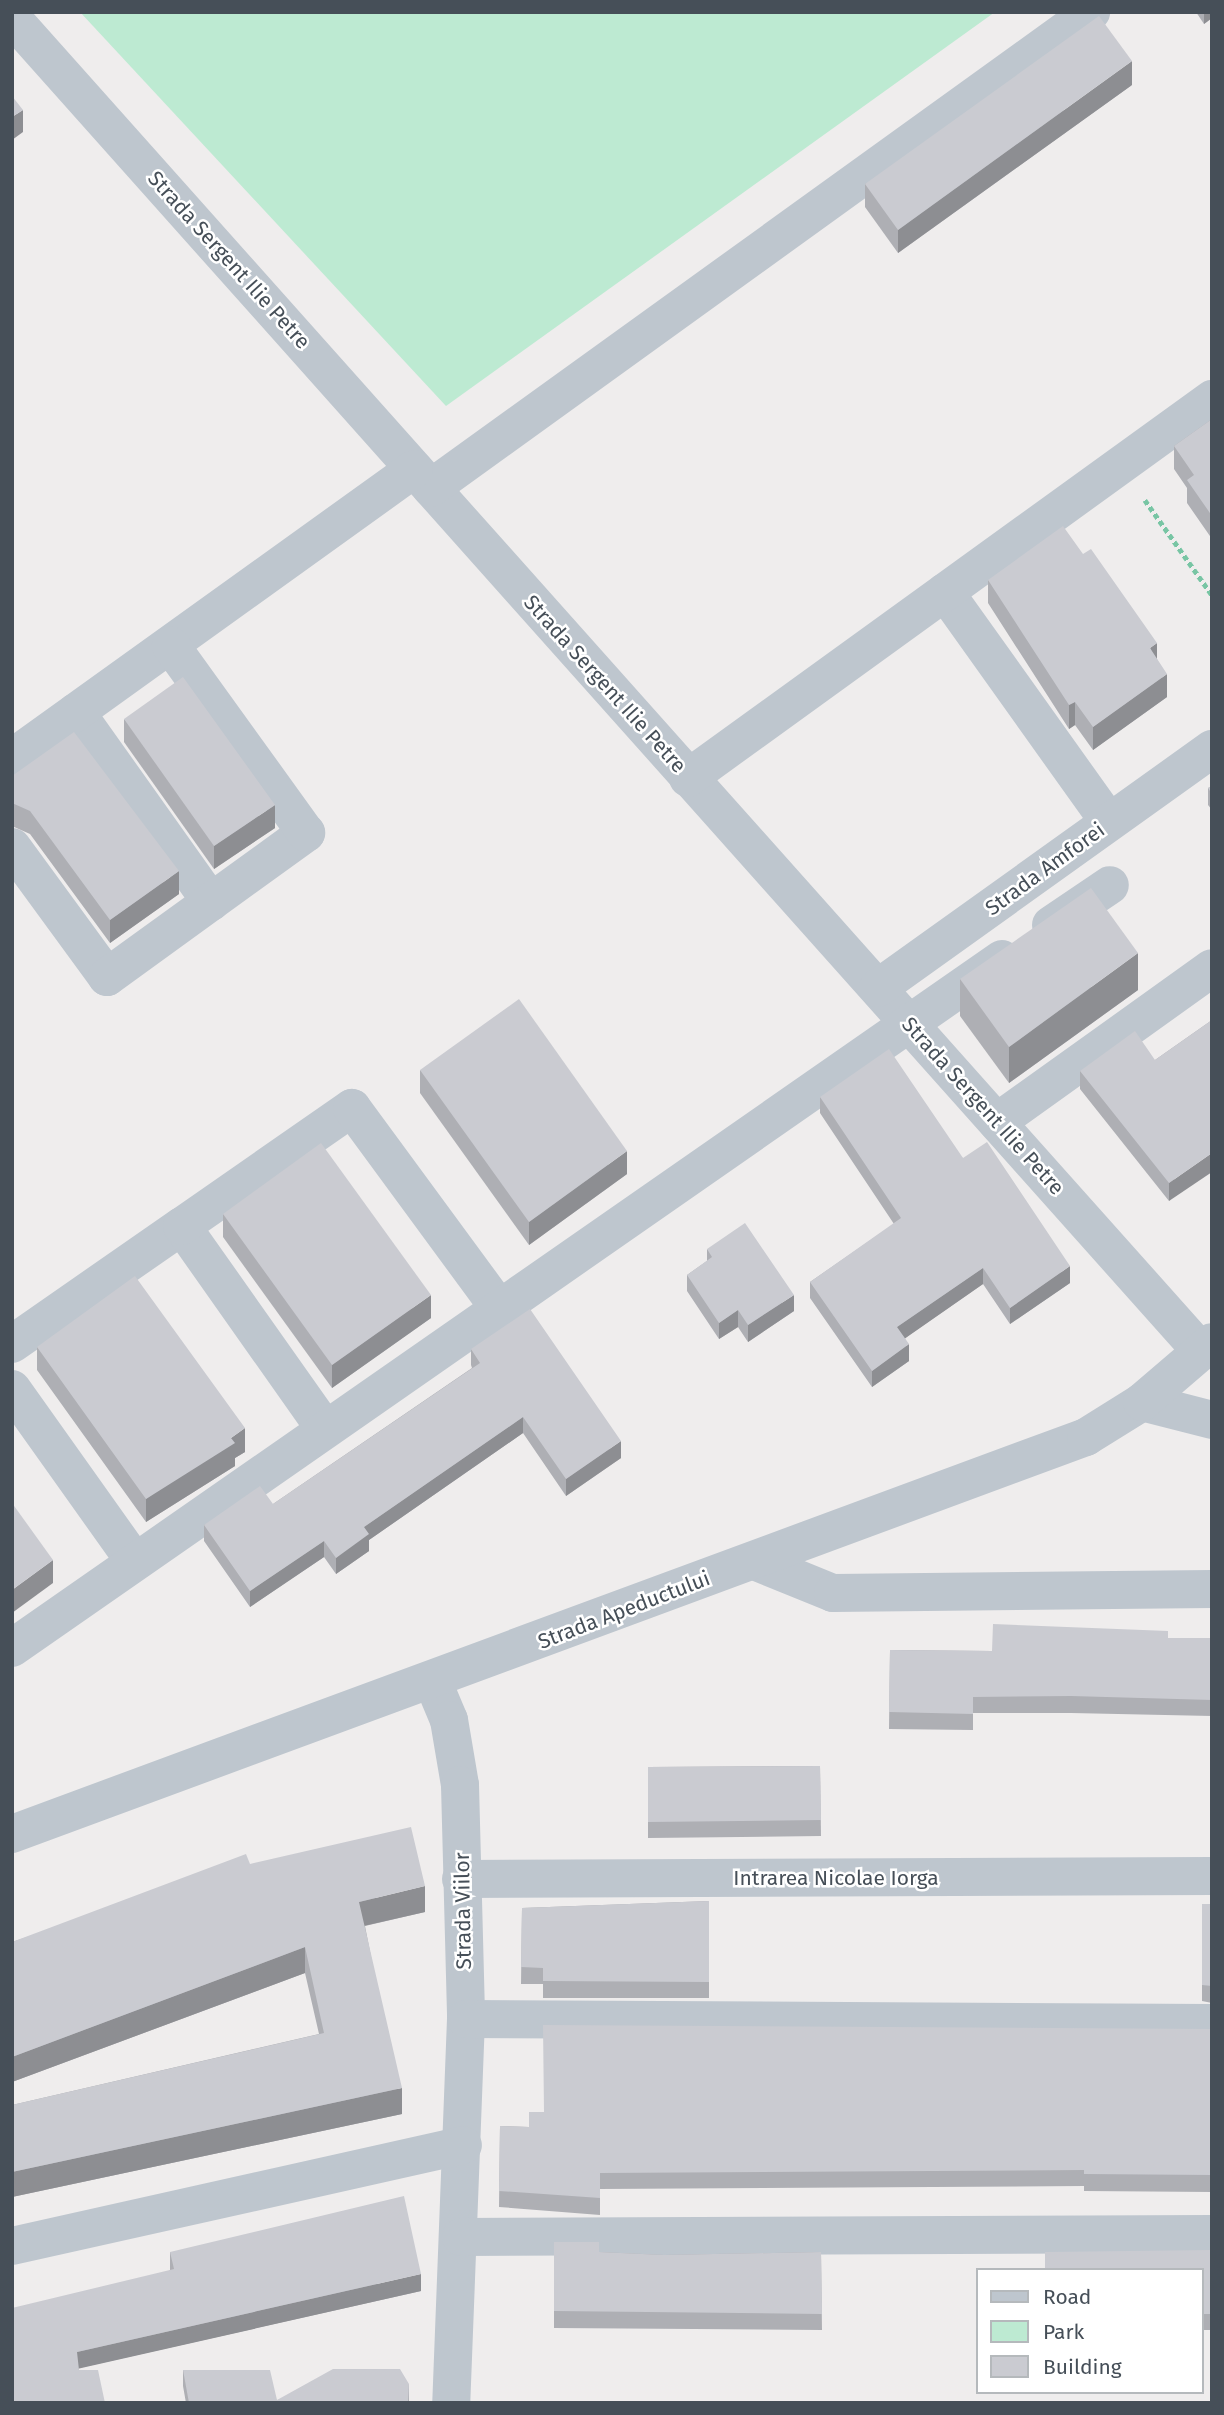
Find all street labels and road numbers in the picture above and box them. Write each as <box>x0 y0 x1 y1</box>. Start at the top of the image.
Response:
street label: Strada Sergent Ilie Petre <box>143 166 315 354</box>
street label: Strada Sergent Ilie Petre <box>519 590 691 778</box>
street label: Strada Amforei <box>980 817 1110 921</box>
street label: Strada Sergent Ilie Petre <box>897 1012 1069 1200</box>
street label: Strada Apeductului <box>534 1566 714 1654</box>
street label: Strada Viilor <box>449 1852 477 1970</box>
street label: Intrarea Nicolae Iorga <box>733 1865 939 1891</box>

